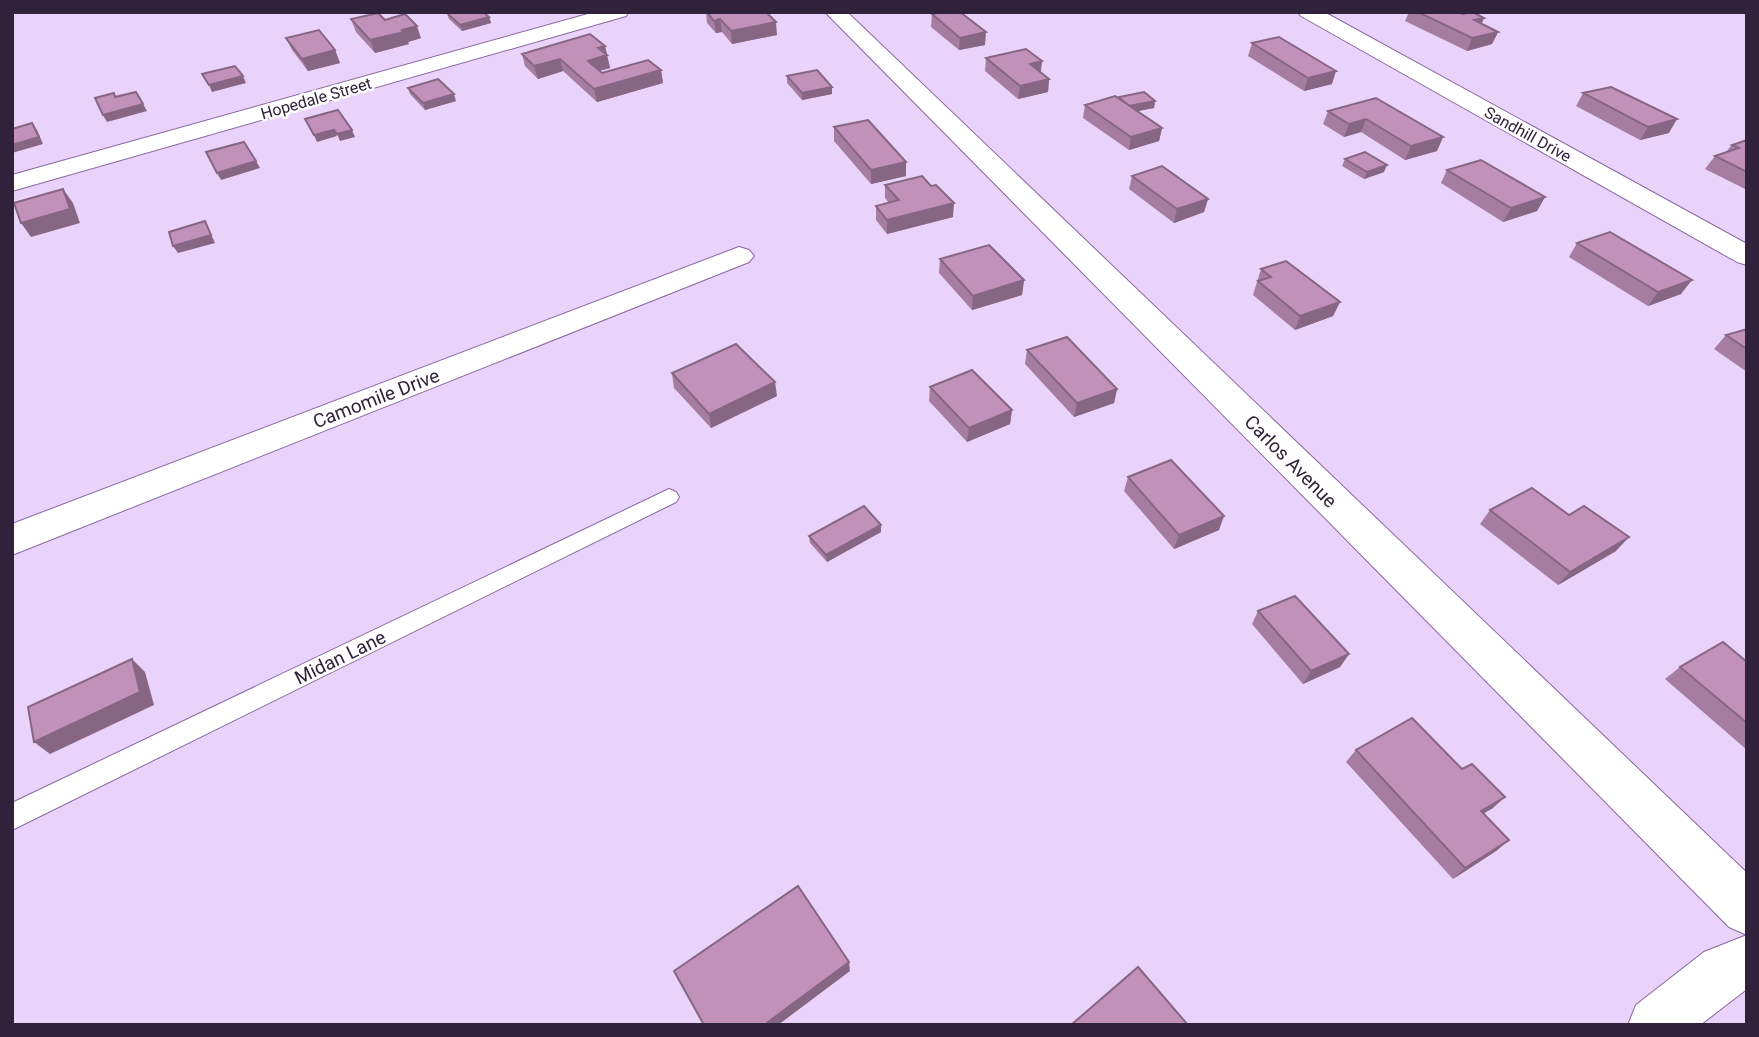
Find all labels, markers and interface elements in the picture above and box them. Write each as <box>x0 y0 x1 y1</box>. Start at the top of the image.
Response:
street label: Hopedale Street <box>259 74 374 123</box>
street label: Sandhill Drive <box>1481 103 1575 166</box>
street label: Camomile Drive <box>310 364 443 433</box>
street label: Carlos Avenue <box>1240 410 1342 512</box>
street label: Midan Lane <box>291 625 390 689</box>

